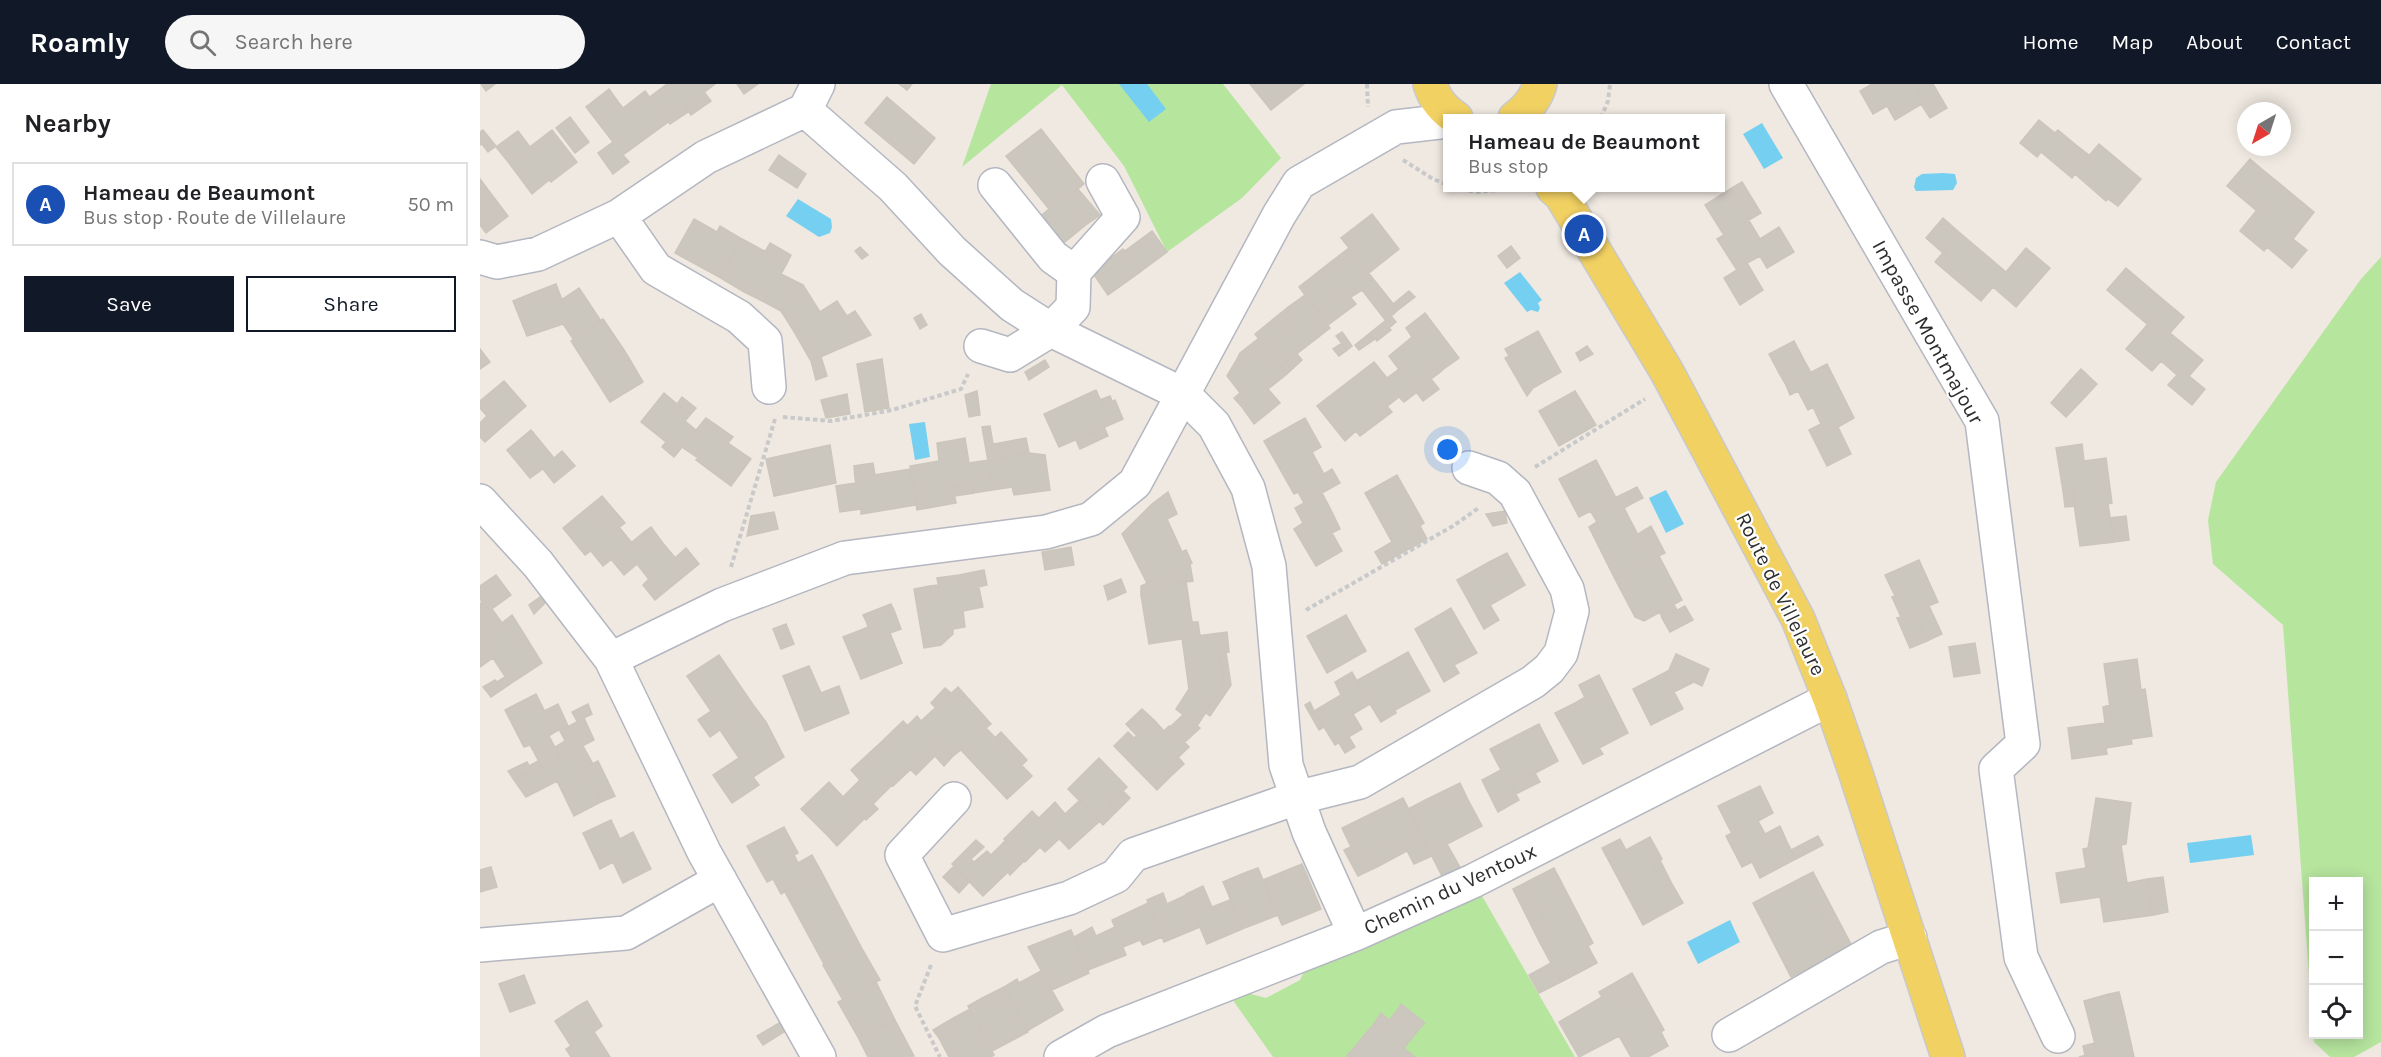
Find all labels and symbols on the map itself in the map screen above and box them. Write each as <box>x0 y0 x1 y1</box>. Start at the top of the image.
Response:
north arrow <box>2237 102 2291 156</box>
pin: A <box>1564 212 1604 256</box>
street label: Impasse Montmajour <box>1867 236 1989 429</box>
your location <box>1433 435 1462 464</box>
street label: Route de Villelaure <box>1731 509 1831 679</box>
street label: Chemin du Ventoux <box>1360 838 1540 939</box>

